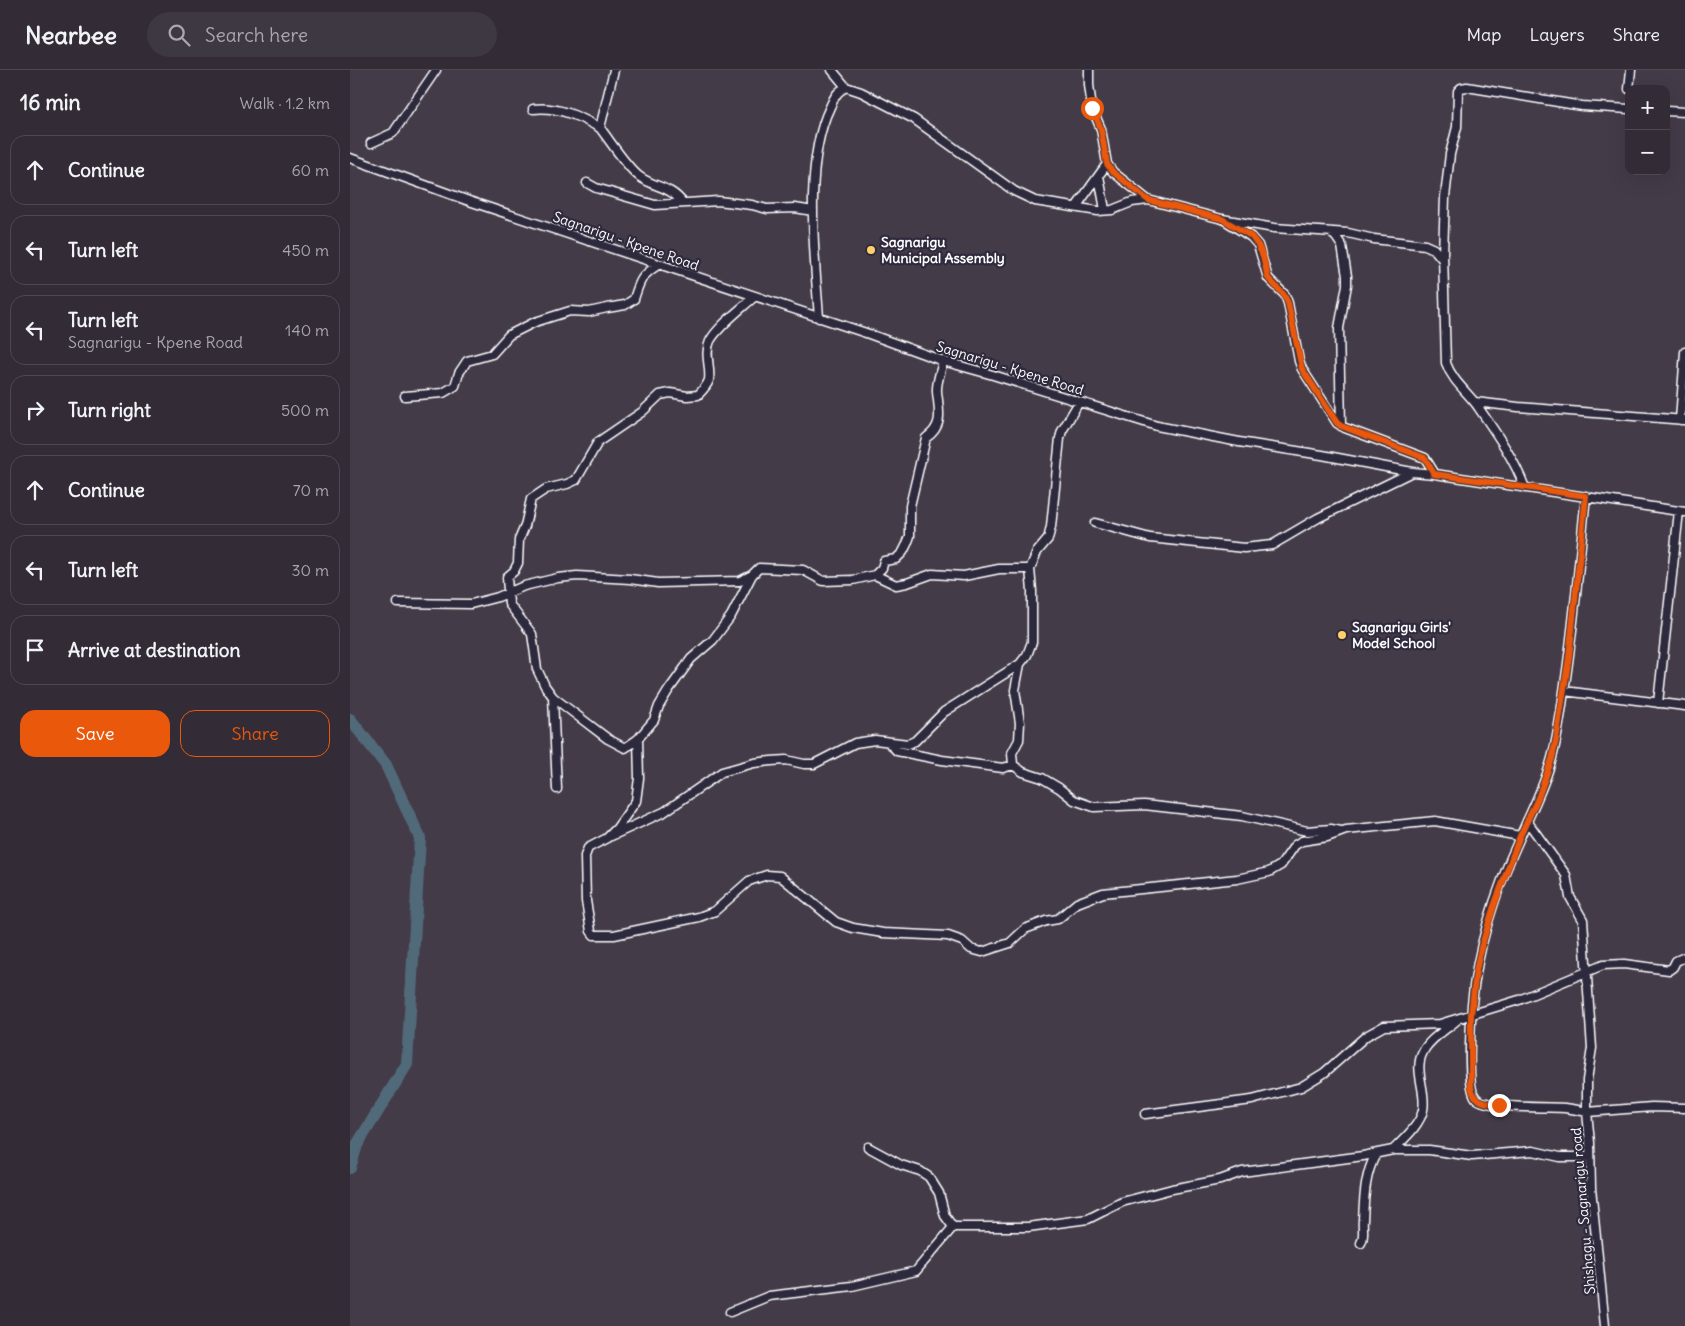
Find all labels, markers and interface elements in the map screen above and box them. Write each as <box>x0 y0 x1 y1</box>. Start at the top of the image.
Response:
search box <box>147 12 497 57</box>
text: Nearbee <box>25 20 117 50</box>
icon: search <box>165 21 193 49</box>
text: Search here <box>205 23 308 47</box>
text: Map <box>1466 23 1501 46</box>
text: Layers <box>1529 23 1585 46</box>
text: Share <box>1613 23 1660 46</box>
map controls <box>1625 85 1670 175</box>
button: + <box>1625 85 1670 130</box>
text: 16 min <box>20 89 81 116</box>
text: Walk · 1.2 km <box>240 93 330 113</box>
route start <box>1081 97 1104 120</box>
button: − <box>1625 130 1670 175</box>
icon: ahead <box>21 156 49 184</box>
text: Continue <box>68 158 145 182</box>
text: 60 m <box>291 160 329 180</box>
street label: Sagnarigu - Kpene Road <box>551 208 701 274</box>
place label: Sagnarigu Municipal Assembly <box>881 233 1005 267</box>
icon: left <box>21 236 49 264</box>
text: Turn left <box>68 238 138 262</box>
text: 450 m <box>282 240 329 260</box>
marker: Sagnarigu Municipal Assembly <box>865 244 877 256</box>
text: Turn left <box>68 308 138 332</box>
icon: left <box>21 316 49 344</box>
text: 140 m <box>285 320 329 340</box>
text: Sagnarigu - Kpene Road <box>68 332 243 352</box>
street label: Sagnarigu - Kpene Road <box>934 337 1086 399</box>
icon: right <box>21 396 49 424</box>
text: Turn right <box>68 398 151 422</box>
text: 500 m <box>281 400 329 420</box>
icon: ahead <box>21 476 49 504</box>
text: Continue <box>68 478 145 502</box>
text: 70 m <box>293 480 329 500</box>
icon: left <box>21 556 49 584</box>
text: Turn left <box>68 558 138 582</box>
text: 30 m <box>292 560 329 580</box>
place label: Sagnarigu Girls' Model School <box>1352 618 1451 652</box>
marker: Sagnarigu Girls' Model School <box>1336 629 1348 641</box>
icon: arrive <box>21 636 49 664</box>
text: Arrive at destination <box>68 638 241 662</box>
button: Save <box>20 710 170 757</box>
button: Share <box>180 710 330 757</box>
route end <box>1488 1094 1511 1117</box>
street label: Shishagu - Sagnarigu road <box>1567 1127 1599 1295</box>

